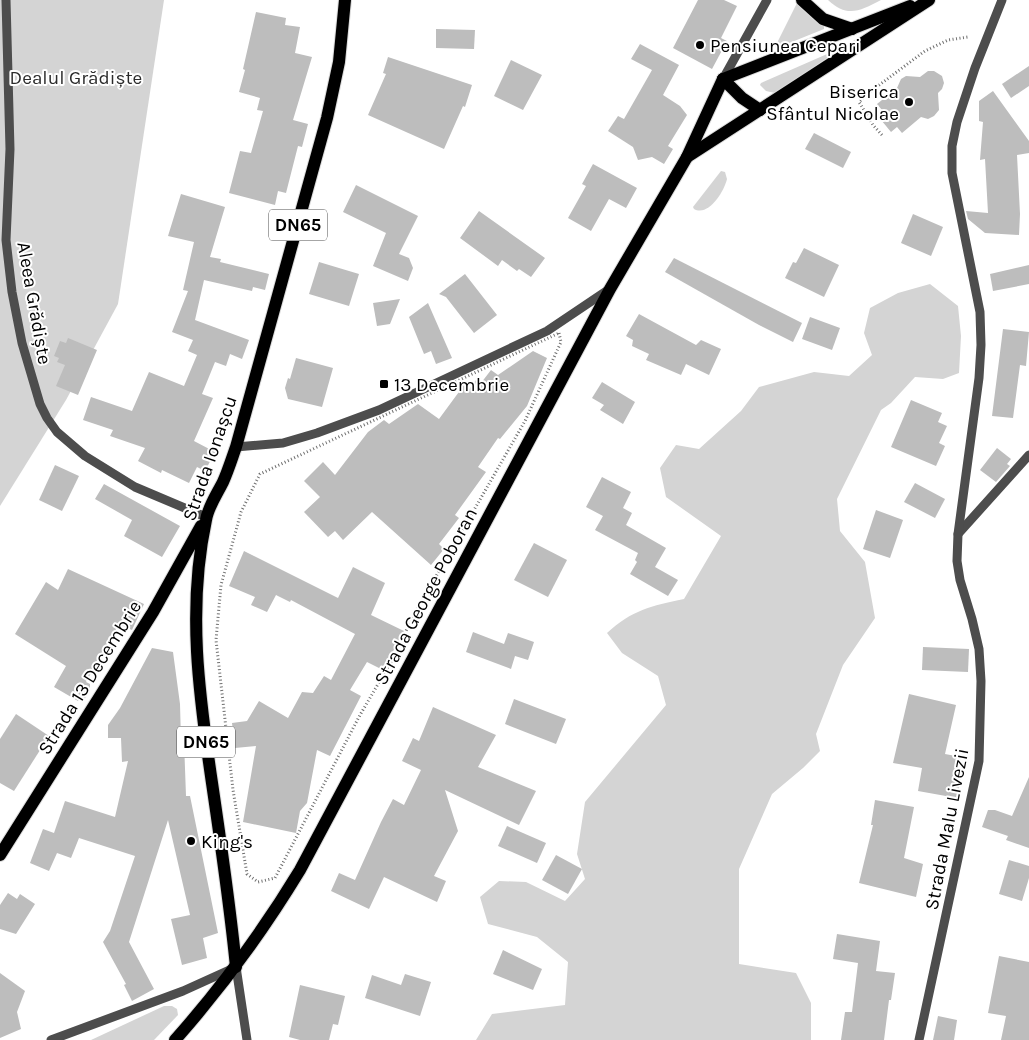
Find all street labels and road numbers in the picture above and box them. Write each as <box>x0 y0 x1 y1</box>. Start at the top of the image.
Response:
road number: DN65 <box>269 210 327 240</box>
street label: Aleea Grădiște <box>12 240 56 366</box>
street label: Strada Ionașcu <box>178 393 242 524</box>
street label: Strada George Poboran <box>370 504 482 689</box>
street label: Strada 13 Decembrie <box>34 596 146 759</box>
road number: DN65 <box>177 726 235 758</box>
street label: Strada Malu Livezii <box>921 746 973 912</box>

